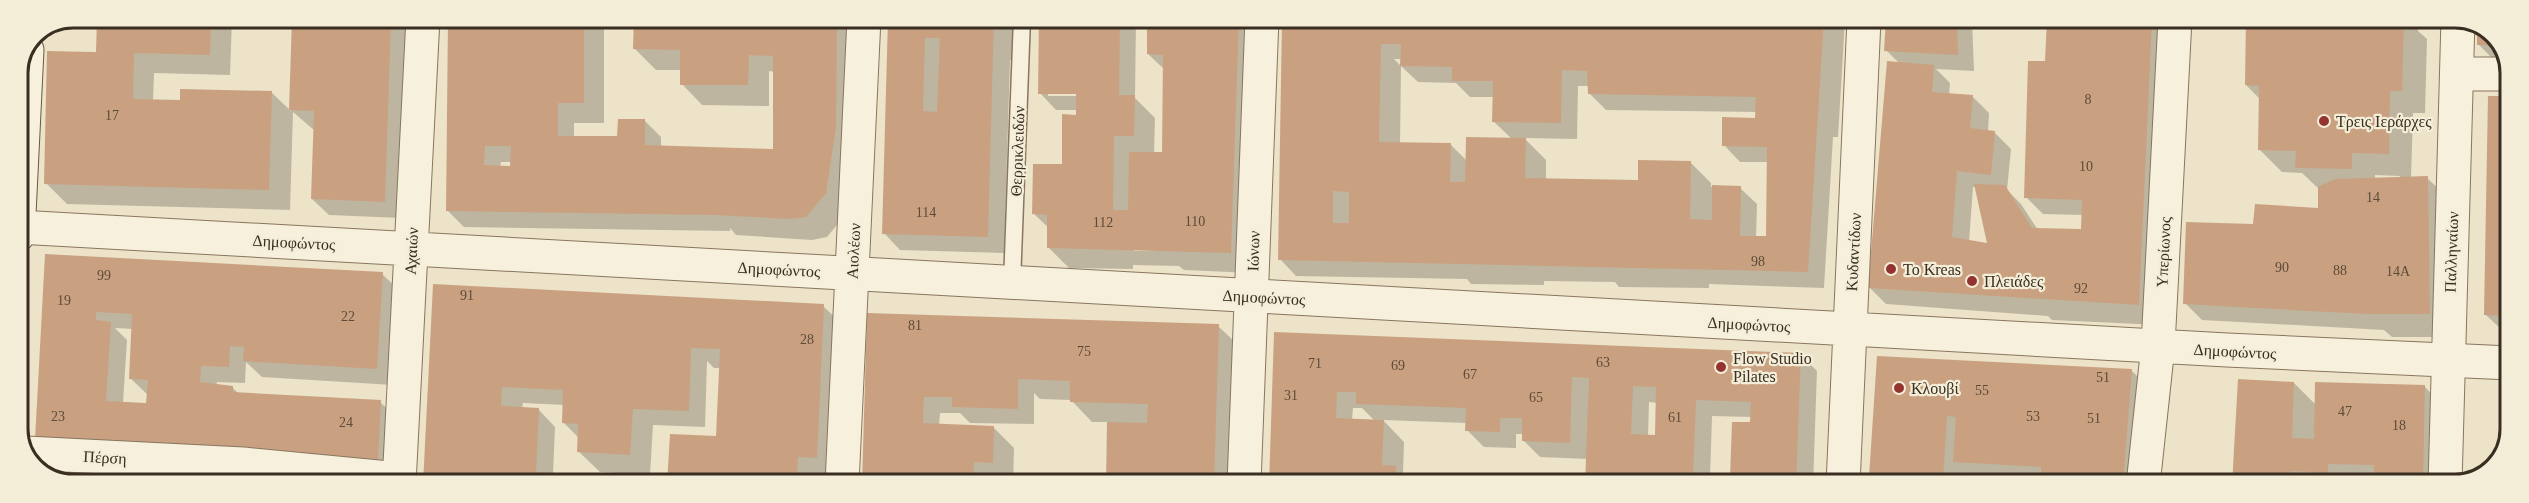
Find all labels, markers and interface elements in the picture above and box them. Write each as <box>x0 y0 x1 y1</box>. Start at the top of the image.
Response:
house number: 8 <box>2085 92 2092 107</box>
street label: Θερρικλειδών <box>1007 105 1029 197</box>
house number: 17 <box>105 108 119 123</box>
place label: Τρεις Ιεράρχες <box>2336 113 2432 131</box>
marker: Τρεις Ιεράρχες <box>2317 114 2331 128</box>
house number: 10 <box>2079 159 2093 174</box>
house number: 14 <box>2366 190 2380 205</box>
house number: 114 <box>916 205 936 220</box>
street label: Παλληναίων <box>2442 211 2462 293</box>
street label: Κυδαντίδων <box>1843 212 1864 292</box>
house number: 110 <box>1185 214 1205 229</box>
house number: 112 <box>1093 215 1113 230</box>
street label: Υπερίωνος <box>2153 216 2175 288</box>
street label: Αιολέων <box>844 223 863 279</box>
street label: Αχαιών <box>402 227 422 275</box>
street label: Ιώνων <box>1244 230 1263 272</box>
street label: Δημοφώντος <box>252 232 337 254</box>
house number: 98 <box>1751 254 1765 269</box>
street label: Δημοφώντος <box>737 259 822 281</box>
house number: 90 <box>2275 260 2289 275</box>
place label: To Kreas <box>1903 261 1961 278</box>
marker: To Kreas <box>1884 262 1898 276</box>
house number: 88 <box>2333 263 2347 278</box>
house number: 14A <box>2386 264 2411 279</box>
house number: 99 <box>97 268 111 283</box>
place label: Πλειάδες <box>1984 273 2044 290</box>
marker: Πλειάδες <box>1965 274 1979 288</box>
house number: 92 <box>2074 281 2088 296</box>
street label: Δημοφώντος <box>1222 287 1307 309</box>
house number: 91 <box>460 288 474 303</box>
house number: 19 <box>57 293 71 308</box>
house number: 22 <box>341 309 355 324</box>
street label: Δημοφώντος <box>1707 314 1792 336</box>
house number: 81 <box>908 318 922 333</box>
house number: 28 <box>800 332 814 347</box>
street label: Δημοφώντος <box>2193 341 2278 363</box>
house number: 75 <box>1077 344 1091 359</box>
place label: Flow Studio Pilates <box>1733 350 1812 385</box>
house number: 63 <box>1596 355 1610 370</box>
house number: 71 <box>1308 356 1322 371</box>
house number: 69 <box>1391 358 1405 373</box>
marker: Flow Studio Pilates <box>1714 360 1728 374</box>
house number: 67 <box>1463 367 1477 382</box>
house number: 51 <box>2096 370 2110 385</box>
place label: Κλουβί <box>1911 380 1959 398</box>
marker: Κλουβί <box>1892 381 1906 395</box>
house number: 55 <box>1975 383 1989 398</box>
house number: 31 <box>1284 388 1298 403</box>
house number: 65 <box>1529 390 1543 405</box>
house number: 47 <box>2338 404 2352 419</box>
house number: 23 <box>51 409 65 424</box>
house number: 53 <box>2026 409 2040 424</box>
house number: 61 <box>1668 410 1682 425</box>
house number: 51 <box>2087 411 2101 426</box>
house number: 24 <box>339 415 353 430</box>
house number: 18 <box>2392 418 2406 433</box>
street label: Πέρση <box>83 448 127 468</box>

